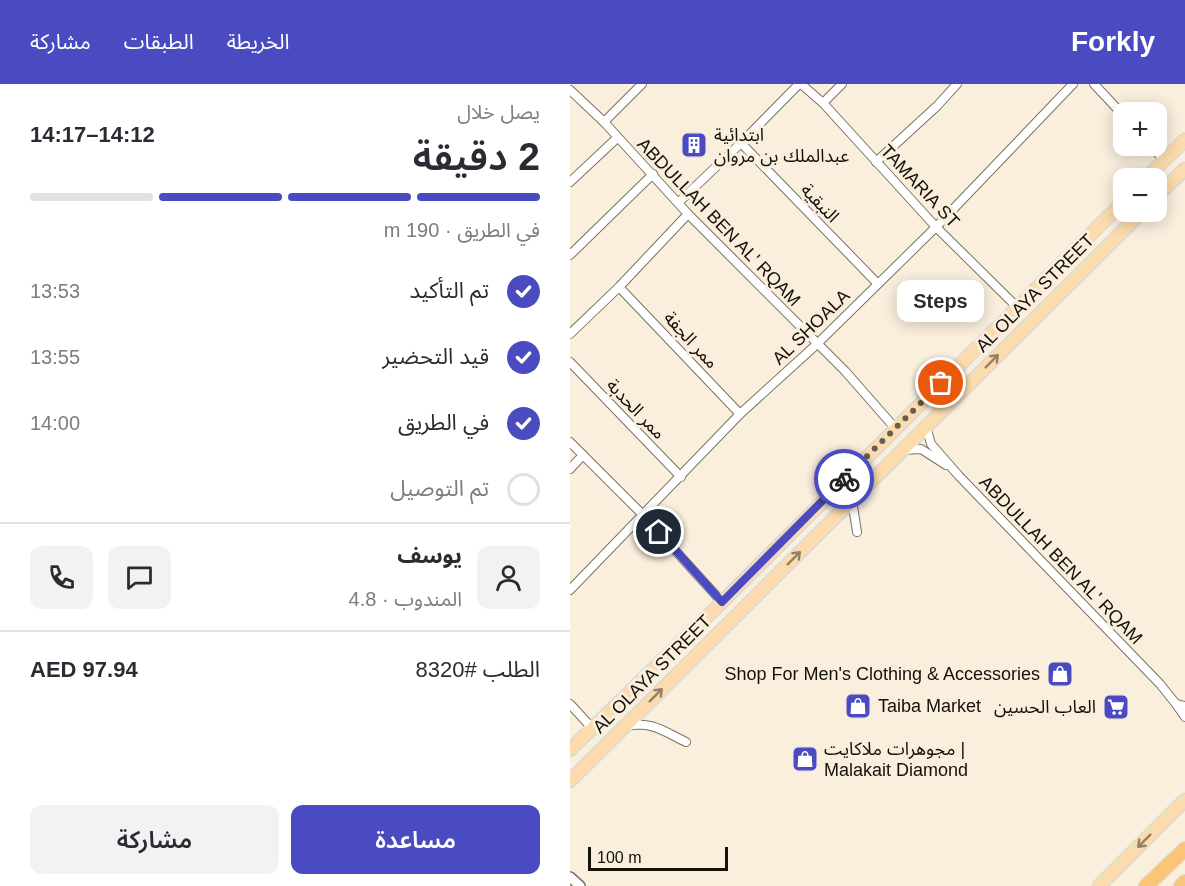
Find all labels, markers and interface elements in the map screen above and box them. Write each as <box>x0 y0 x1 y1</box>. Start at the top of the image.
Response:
text: Forkly <box>1071 26 1155 57</box>
text: مشاركة <box>30 30 91 53</box>
text: الطبقات <box>124 30 194 53</box>
text: الخريطة <box>227 30 290 53</box>
text: يصل خلال <box>457 101 540 123</box>
map controls <box>1113 102 1167 222</box>
button: + <box>1113 102 1167 156</box>
text: 14:12–14:17 <box>30 122 155 147</box>
place label: ابتدائية عبدالملك بن مروان <box>714 125 849 167</box>
building icon: ابتدائية عبدالملك بن مروان <box>679 130 709 160</box>
street label: ABDULLAH BEN AL' RQAM <box>633 134 805 310</box>
text: 2 دقيقة <box>413 135 540 178</box>
street label: TAMARIA ST <box>877 141 963 231</box>
button: − <box>1113 168 1167 222</box>
street label: النبقية <box>797 180 843 226</box>
text: في الطريق · 190 m <box>384 219 540 241</box>
street label: AL OLAYA STREET <box>972 230 1098 356</box>
icon: check <box>507 275 540 308</box>
text: تم التأكيد <box>409 278 489 303</box>
text: 13:53 <box>30 280 80 302</box>
callout: Steps <box>898 281 985 323</box>
street label: AL SHOALA <box>768 285 854 369</box>
text: Steps <box>913 290 968 312</box>
street label: ممر الجفة <box>659 308 722 373</box>
icon: check <box>507 341 540 374</box>
text: قيد التحضير <box>382 344 489 369</box>
text: 13:55 <box>30 346 80 368</box>
one-way arrow <box>985 353 1000 368</box>
pin <box>915 357 966 408</box>
icon: bag <box>924 366 957 399</box>
street label: ممر الحدبة <box>602 375 669 444</box>
icon: check <box>507 407 540 440</box>
text: في الطريق <box>398 410 489 435</box>
text: 14:00 <box>30 412 80 434</box>
courier <box>814 449 874 509</box>
icon: bike <box>828 463 861 496</box>
street label: ABDULLAH BEN AL' RQAM <box>975 472 1147 648</box>
text: تم التوصيل <box>390 476 489 501</box>
pin <box>633 506 684 557</box>
icon: home <box>642 515 675 548</box>
text: يوسف <box>397 543 462 568</box>
button: phone <box>30 546 93 609</box>
button: chat <box>108 546 171 609</box>
button: person <box>477 546 540 609</box>
one-way arrow <box>787 550 802 565</box>
text: المندوب · 4.8 <box>349 588 462 610</box>
street label: AL OLAYA STREET <box>589 611 715 737</box>
text: AED 97.94 <box>30 657 138 682</box>
text: الطلب #8320 <box>415 657 540 682</box>
shop icon: Shop For Men's Clothing & Accessories <box>1045 659 1075 689</box>
place label: Shop For Men's Clothing & Accessories <box>724 664 1040 684</box>
one-way arrow <box>649 688 664 703</box>
shop icon: Taiba Market <box>843 691 873 721</box>
supermarket icon: العاب الحسين <box>1101 692 1131 722</box>
place label: Taiba Market <box>878 696 981 716</box>
place label: العاب الحسين <box>994 697 1096 718</box>
place label: مجوهرات ملاكايت | Malakait Diamond <box>824 739 968 780</box>
shop icon: مجوهرات ملاكايت | Malakait Diamond <box>790 744 820 774</box>
button: مشاركة <box>30 805 279 874</box>
button: مساعدة <box>291 805 540 874</box>
one-way arrow <box>1136 834 1151 849</box>
scale bar <box>588 844 728 872</box>
text: 100 m <box>597 849 641 866</box>

